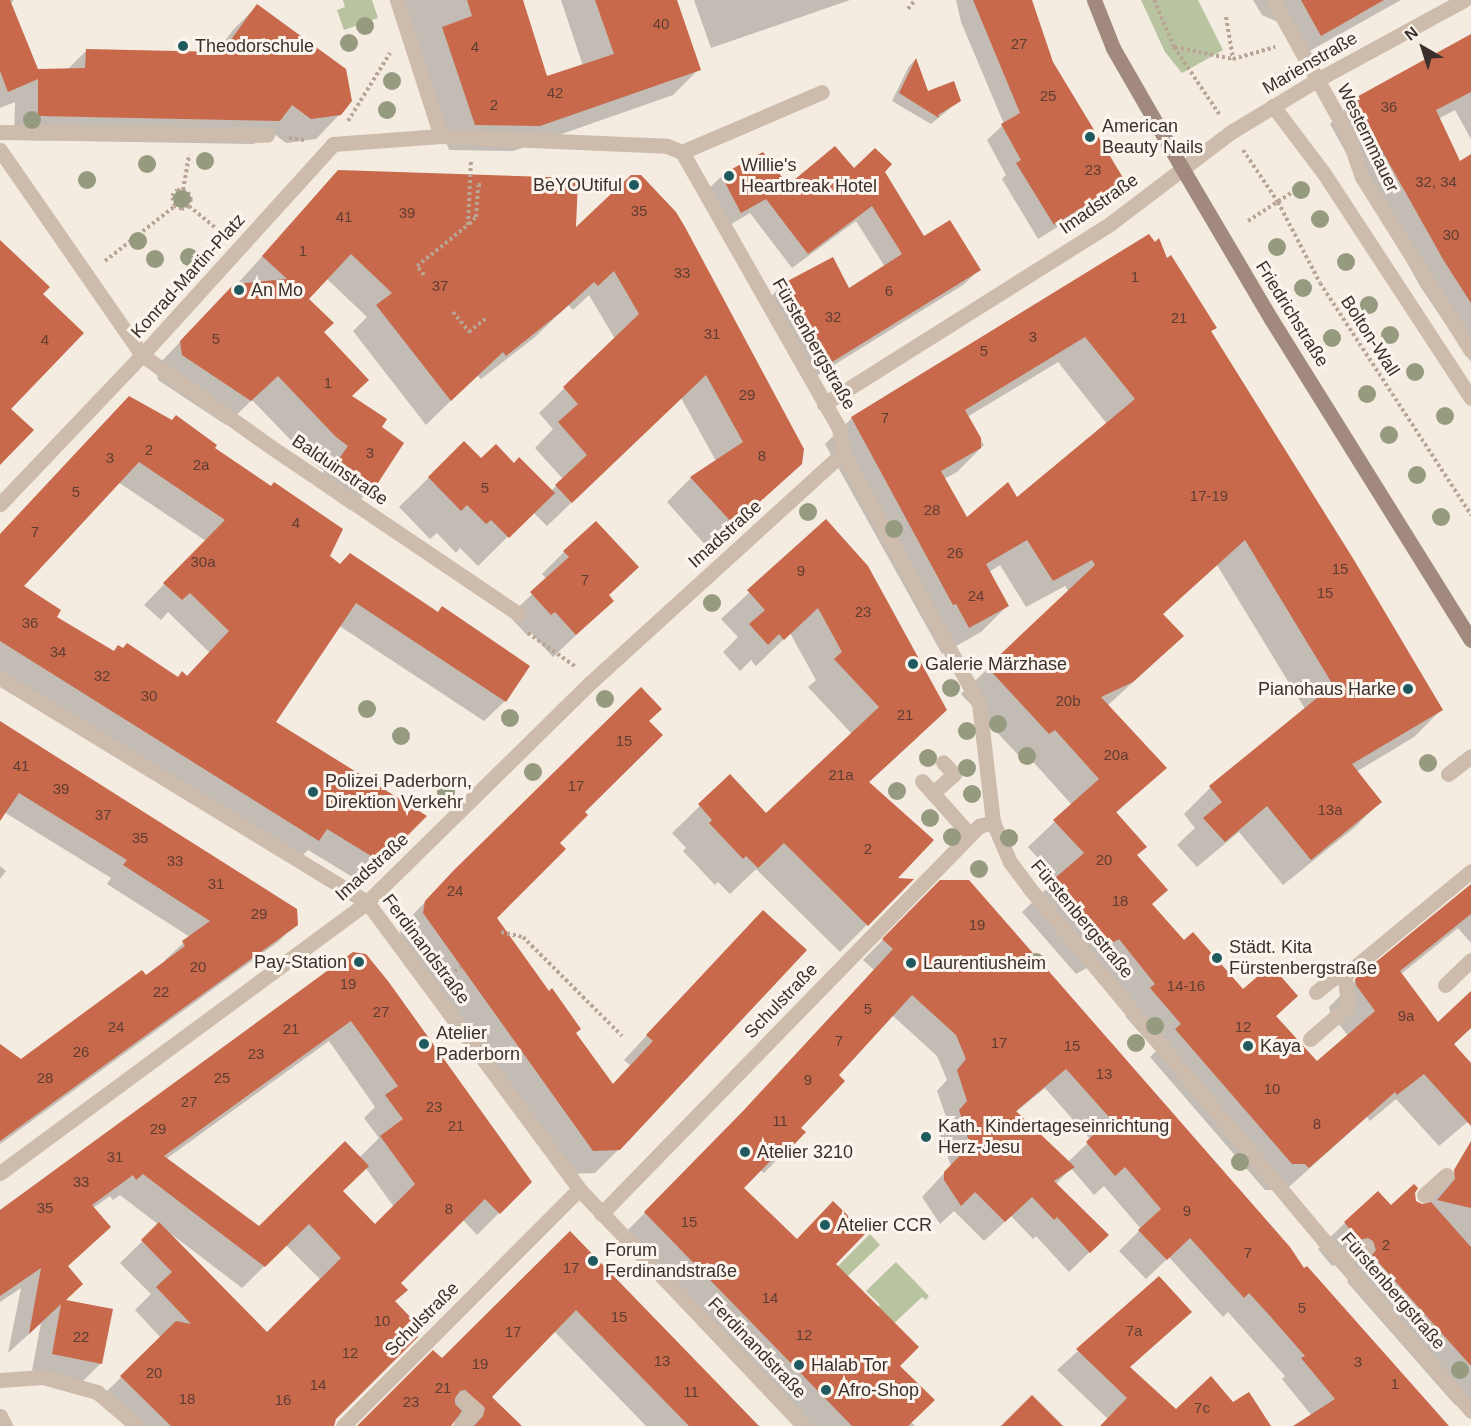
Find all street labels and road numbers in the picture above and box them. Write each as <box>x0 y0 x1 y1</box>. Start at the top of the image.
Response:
street label: Marienstraße <box>1259 27 1361 99</box>
street label: Westernmauer <box>1332 80 1404 196</box>
street label: Imadstraße <box>1056 169 1142 239</box>
street label: Konrad-Martin-Platz <box>126 209 250 343</box>
street label: Friedrichstraße <box>1251 257 1333 371</box>
street label: Fürstenbergstraße <box>768 274 860 414</box>
street label: Bolton-Wall <box>1336 292 1404 380</box>
street label: Balduinstraße <box>288 430 392 510</box>
street label: Imadstraße <box>684 496 766 572</box>
street label: Imadstraße <box>331 829 413 905</box>
street label: Fürstenbergstraße <box>1026 855 1138 983</box>
street label: Ferdinandstraße <box>378 890 474 1008</box>
street label: Schulstraße <box>740 959 822 1043</box>
street label: Fürstenbergstraße <box>1336 1228 1450 1354</box>
street label: Schulstraße <box>380 1277 464 1361</box>
street label: Ferdinandstraße <box>703 1293 811 1403</box>

